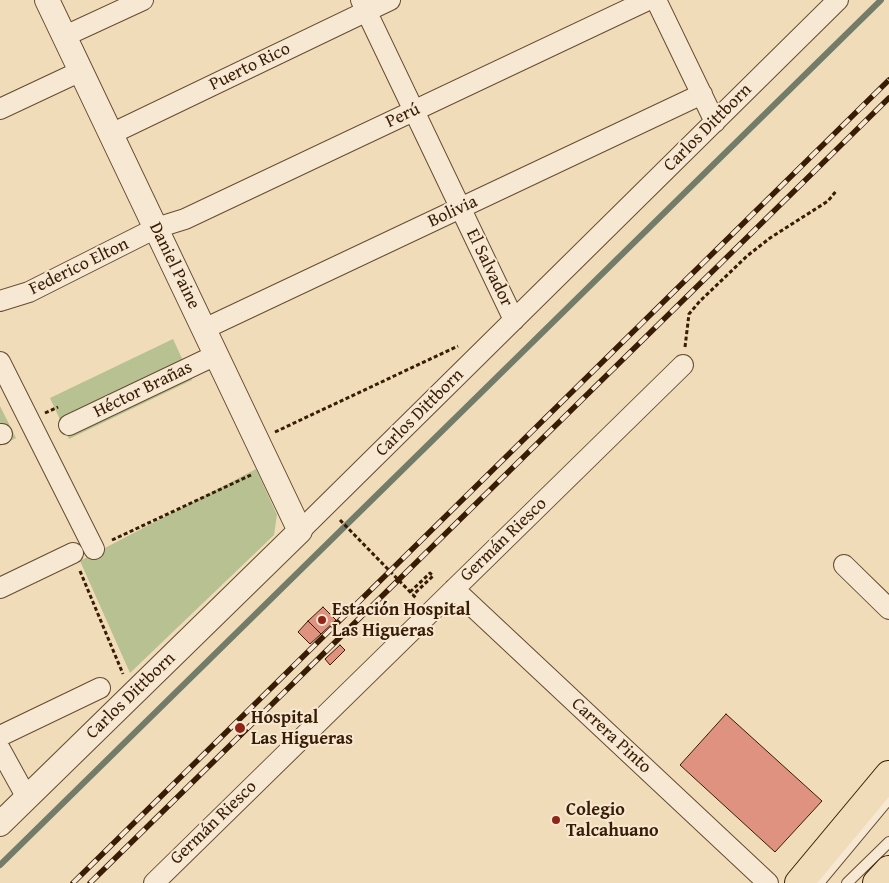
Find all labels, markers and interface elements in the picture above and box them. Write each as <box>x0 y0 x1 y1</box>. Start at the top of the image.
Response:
street label: Puerto Rico <box>206 38 294 96</box>
street label: Carlos Dittborn <box>659 79 757 177</box>
street label: Perú <box>382 99 424 133</box>
street label: Bolivia <box>425 191 481 233</box>
street label: Daniel Paine <box>144 219 204 313</box>
street label: El Salvador <box>461 226 517 310</box>
street label: Federico Elton <box>26 234 132 300</box>
street label: Héctor Brañas <box>90 357 196 423</box>
street label: Carlos Dittborn <box>371 364 469 462</box>
street label: Germán Riesco <box>456 493 552 587</box>
place label: Estación Hospital Las Higueras <box>332 599 471 642</box>
marker: Estación Hospital Las Higueras <box>316 614 328 626</box>
street label: Carlos Dittborn <box>82 648 180 744</box>
street label: Carrera Pinto <box>567 694 655 778</box>
place label: Hospital Las Higueras <box>251 707 353 750</box>
marker: Hospital Las Higueras <box>233 721 247 735</box>
street label: Germán Riesco <box>166 776 262 870</box>
place label: Colegio Talcahuano <box>566 799 659 842</box>
marker: Colegio Talcahuano <box>550 814 562 826</box>

